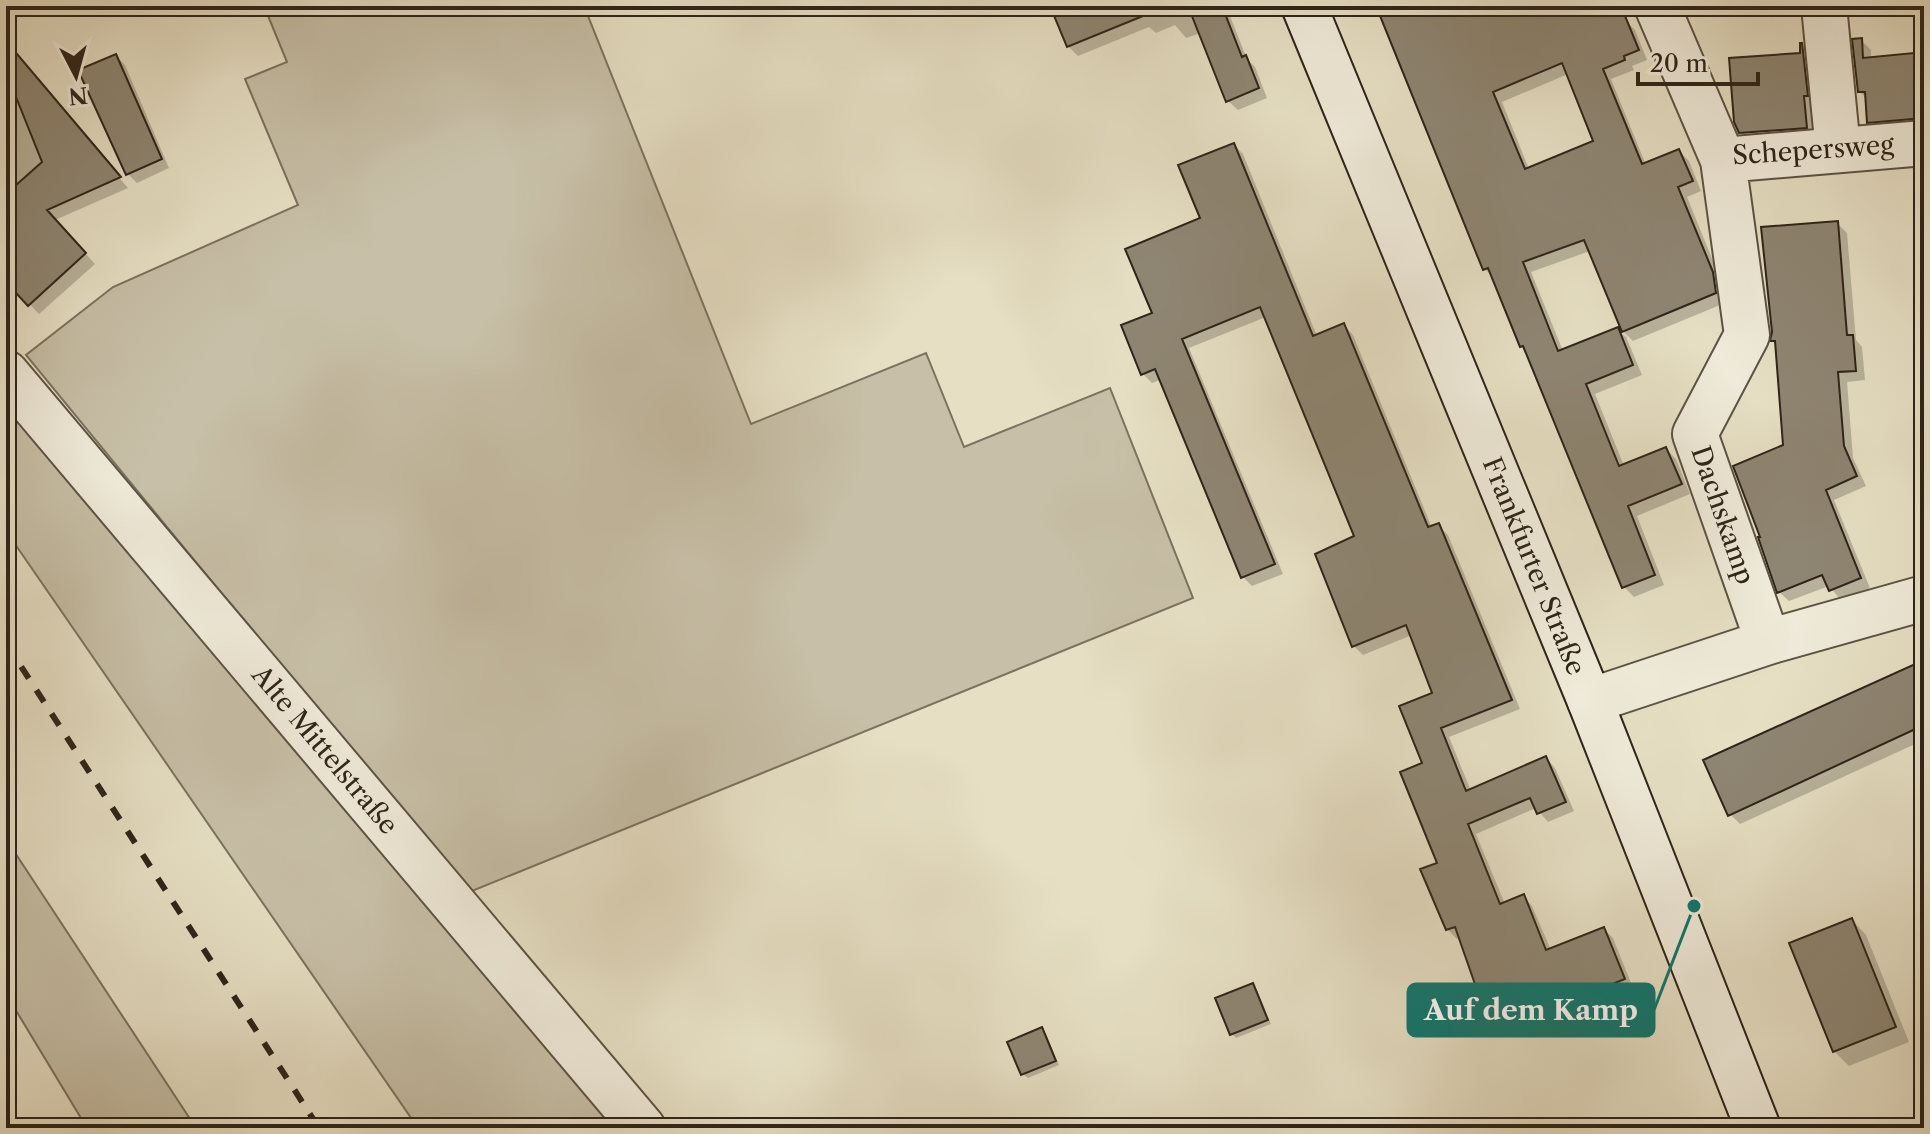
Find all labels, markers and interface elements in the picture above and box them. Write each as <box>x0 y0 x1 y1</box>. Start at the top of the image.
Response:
north arrow <box>36 36 116 116</box>
scale bar <box>1638 36 1758 86</box>
text: 20 m <box>1650 49 1708 78</box>
text: N <box>67 81 89 110</box>
street label: Schepersweg <box>1731 128 1895 172</box>
street label: Dachskamp <box>1684 441 1762 589</box>
street label: Frankfurter Straße <box>1476 452 1592 680</box>
street label: Alte Mittelstraße <box>245 659 405 841</box>
callout: Auf dem Kamp <box>1408 984 1654 1036</box>
text: Auf dem Kamp <box>1423 993 1638 1027</box>

